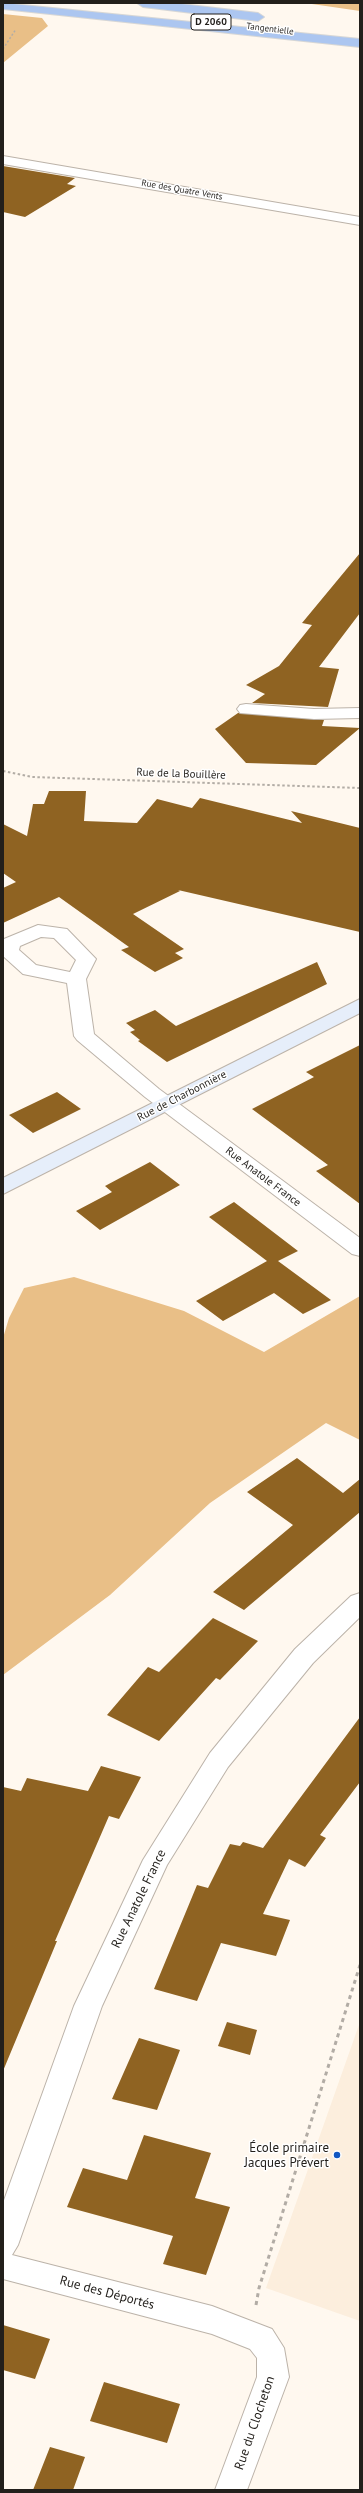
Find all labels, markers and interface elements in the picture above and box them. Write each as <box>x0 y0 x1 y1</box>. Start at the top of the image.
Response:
road number: D 2060 <box>191 14 231 30</box>
street label: Tangentielle <box>246 21 294 37</box>
street label: Rue des Quatre Vents <box>141 178 223 202</box>
street label: Rue de la Bouillère <box>136 766 226 782</box>
street label: Rue de Charbonnière <box>135 1068 229 1124</box>
street label: Rue Anatole France <box>223 1144 303 1210</box>
street label: Rue Anatole France <box>108 1847 170 1951</box>
place label: École primaire Jacques Prévert <box>244 2140 329 2171</box>
marker: École primaire Jacques Prévert <box>332 2150 342 2160</box>
street label: Rue des Déportés <box>58 2273 156 2313</box>
street label: Rue du Clocheton <box>232 2374 278 2472</box>

